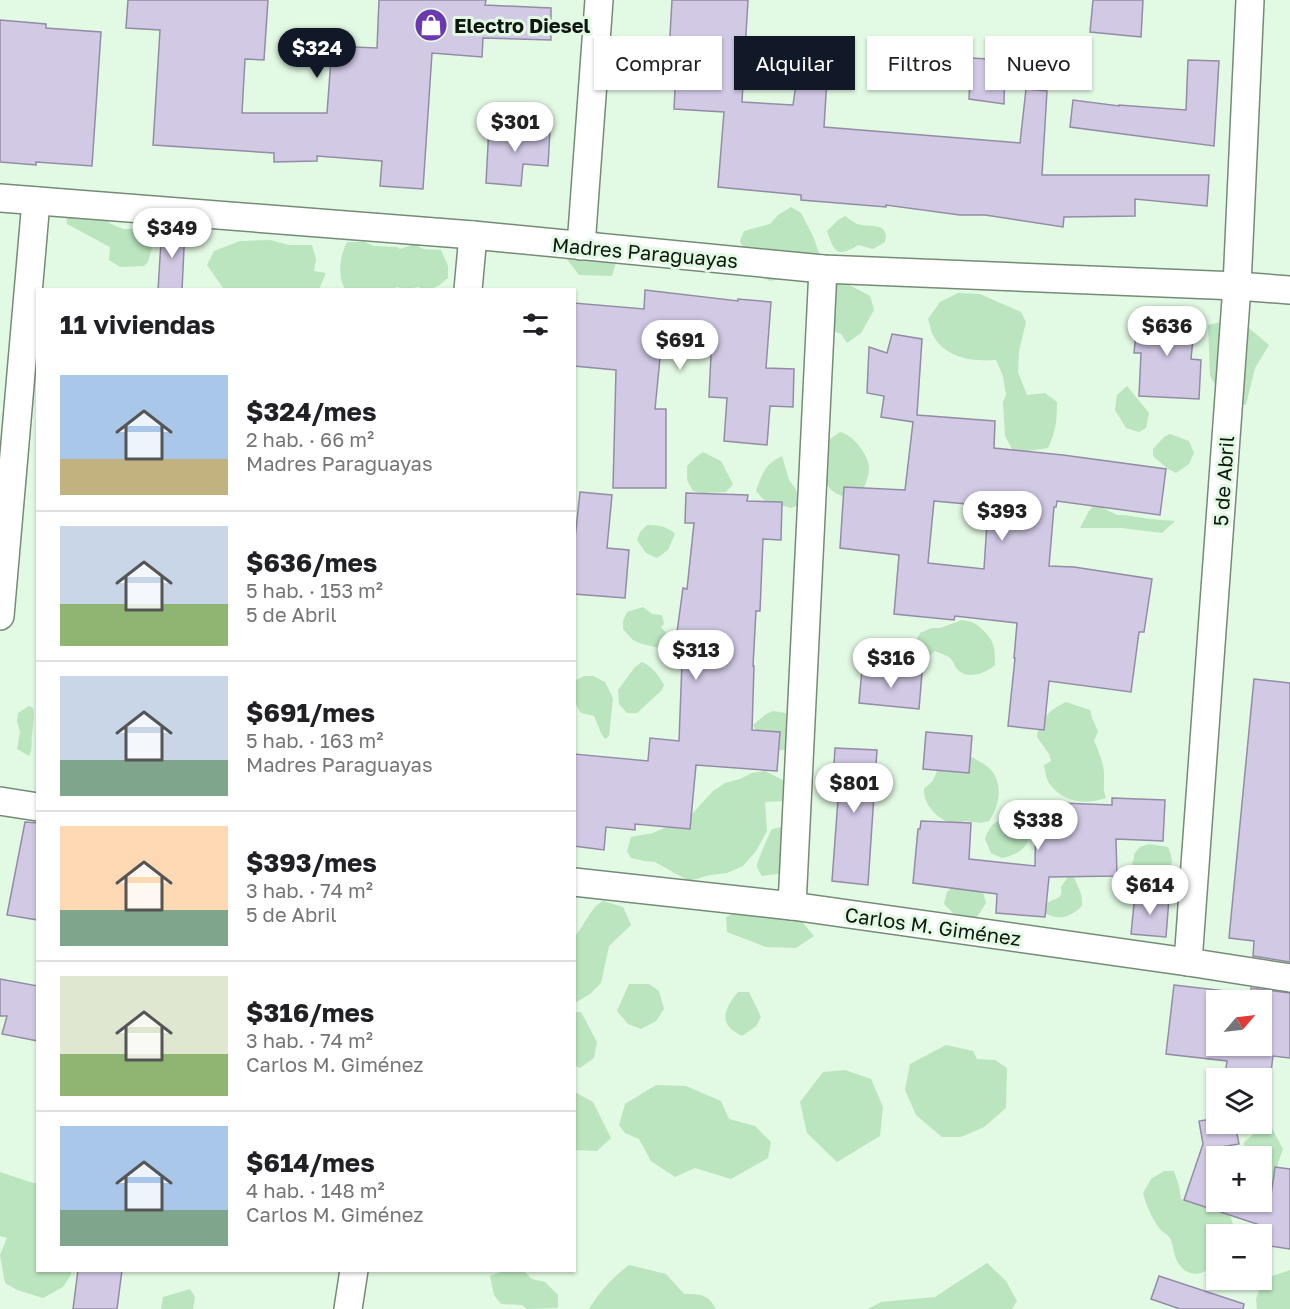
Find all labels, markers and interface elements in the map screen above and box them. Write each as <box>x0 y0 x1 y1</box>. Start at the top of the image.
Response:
shop icon: Electro Diesel <box>413 7 449 43</box>
place label: Electro Diesel <box>454 13 590 37</box>
pin: $324 <box>281 28 353 79</box>
text: $324 <box>292 35 342 59</box>
chip: Comprar <box>594 36 722 90</box>
chip: Alquilar <box>734 36 855 90</box>
chip: Filtros <box>867 36 973 90</box>
chip: Nuevo <box>985 36 1092 90</box>
pin: $301 <box>479 102 551 153</box>
text: $301 <box>491 109 539 133</box>
pin: $349 <box>136 208 208 259</box>
text: $349 <box>147 215 197 239</box>
street label: Madres Paraguayas <box>551 232 739 272</box>
pin: $636 <box>1131 306 1203 357</box>
icon: filters <box>519 308 552 341</box>
text: 11 viviendas <box>60 309 215 340</box>
text: $636 <box>1142 313 1193 337</box>
pin: $691 <box>644 320 716 371</box>
text: $691 <box>655 327 705 351</box>
text: $324/mes <box>246 396 377 427</box>
icon: home <box>108 399 180 471</box>
text: 2 hab. · 66 m² <box>246 427 374 451</box>
street label: 5 de Abril <box>1208 435 1238 527</box>
text: Madres Paraguayas <box>246 451 433 475</box>
pin: $393 <box>966 491 1038 542</box>
text: $393 <box>977 498 1027 522</box>
text: $636/mes <box>246 547 377 578</box>
icon: home <box>108 550 180 622</box>
text: 5 hab. · 153 m² <box>246 578 383 602</box>
text: 5 de Abril <box>246 602 337 626</box>
pin: $313 <box>660 630 732 681</box>
text: $313 <box>672 637 720 661</box>
pin: $316 <box>855 638 927 689</box>
text: $316 <box>867 645 915 669</box>
text: $691/mes <box>246 697 375 728</box>
icon: home <box>108 700 180 772</box>
text: 5 hab. · 163 m² <box>246 728 384 752</box>
text: Madres Paraguayas <box>246 752 433 776</box>
pin: $801 <box>818 763 890 814</box>
text: $801 <box>829 770 879 794</box>
pin: $338 <box>1002 800 1074 851</box>
text: $338 <box>1013 807 1063 831</box>
text: $393/mes <box>246 847 377 878</box>
icon: home <box>108 850 180 922</box>
pin: $614 <box>1114 865 1186 916</box>
text: $614 <box>1126 872 1174 896</box>
text: 3 hab. · 74 m² <box>246 878 373 902</box>
text: 5 de Abril <box>246 902 337 926</box>
street label: Carlos M. Giménez <box>843 902 1023 950</box>
north arrow <box>1206 990 1272 1056</box>
map controls <box>1206 990 1272 1290</box>
text: $316/mes <box>246 997 374 1028</box>
icon: home <box>108 1000 180 1072</box>
text: 3 hab. · 74 m² <box>246 1028 373 1052</box>
text: Carlos M. Giménez <box>246 1052 424 1076</box>
button: layers <box>1206 1068 1272 1134</box>
button: + <box>1206 1146 1272 1212</box>
text: $614/mes <box>246 1147 375 1178</box>
icon: home <box>108 1150 180 1222</box>
text: 4 hab. · 148 m² <box>246 1178 385 1202</box>
text: Carlos M. Giménez <box>246 1202 424 1226</box>
button: − <box>1206 1224 1272 1290</box>

